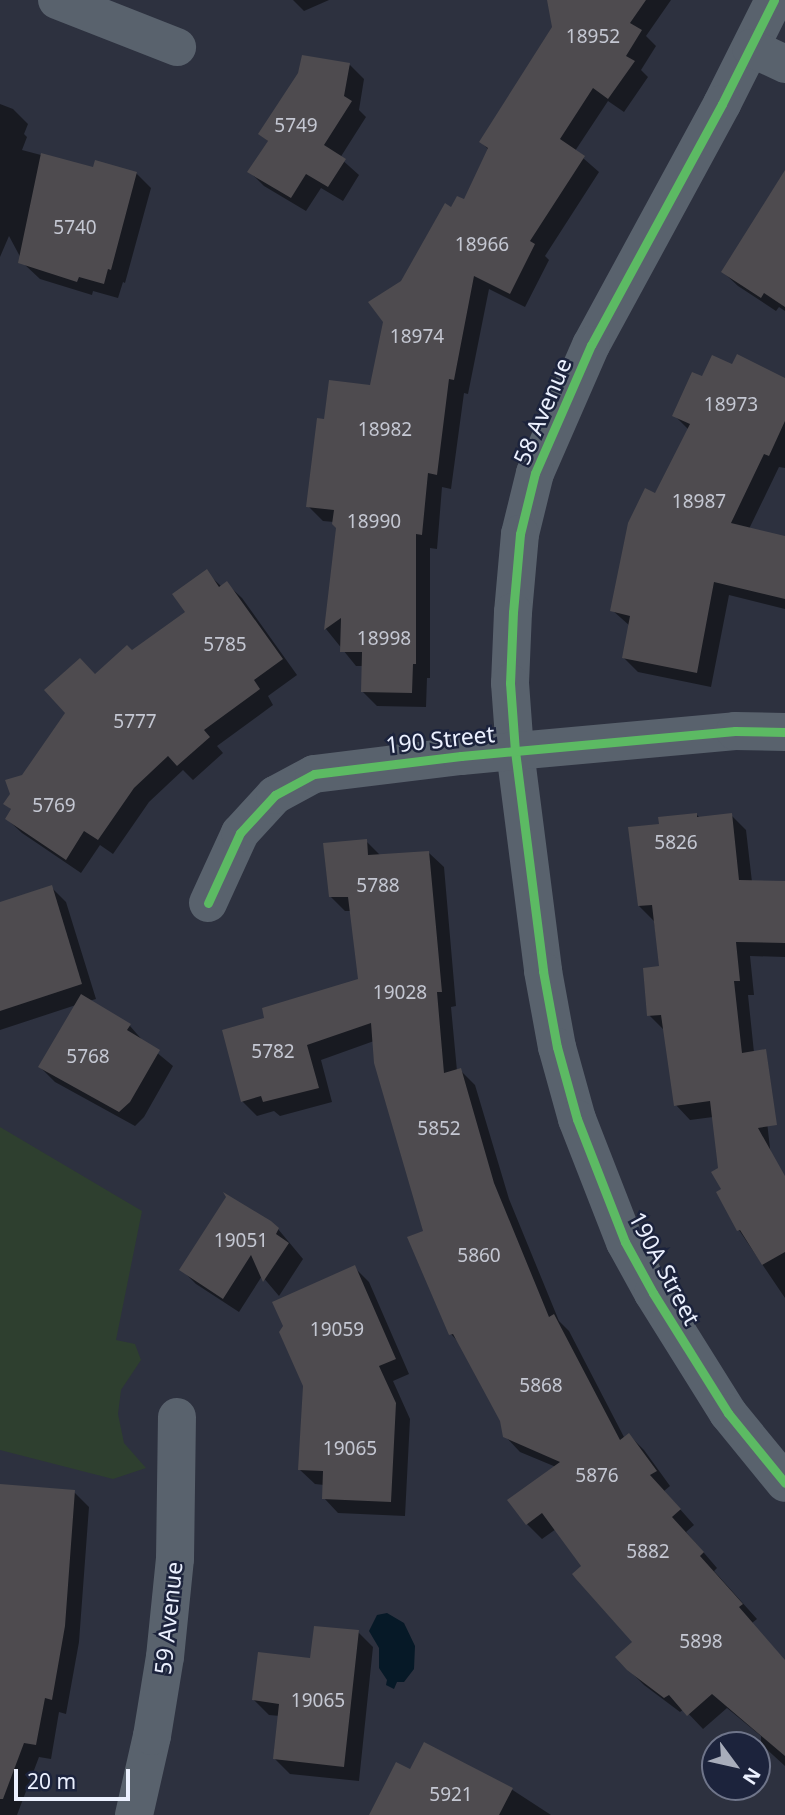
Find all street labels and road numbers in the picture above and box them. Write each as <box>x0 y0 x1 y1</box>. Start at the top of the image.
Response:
street label: 58 Avenue <box>507 354 577 468</box>
street label: 190 Street <box>384 720 496 758</box>
street label: 190A Street <box>624 1207 706 1329</box>
street label: 59 Avenue <box>148 1560 188 1676</box>

